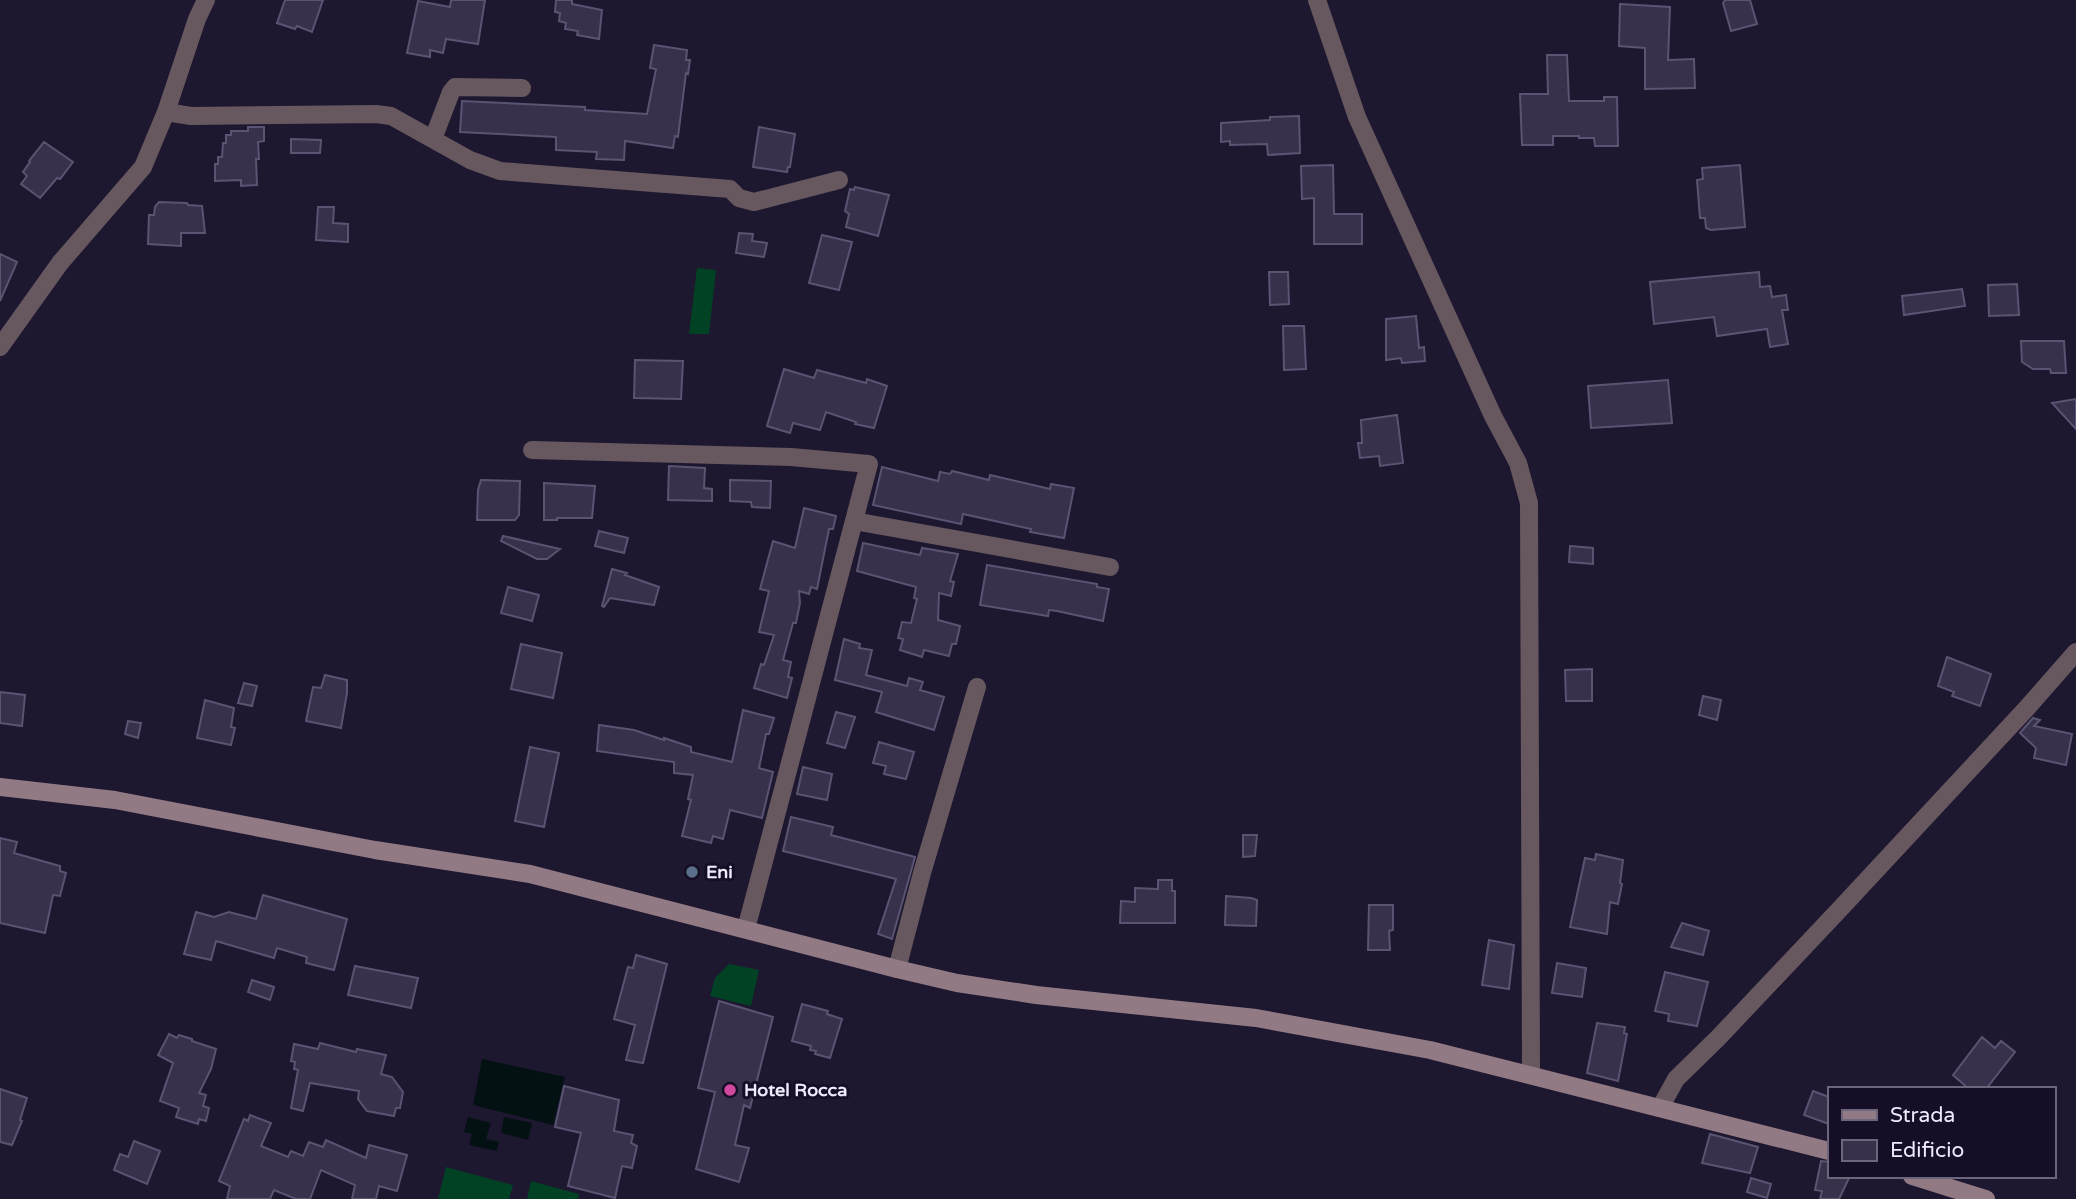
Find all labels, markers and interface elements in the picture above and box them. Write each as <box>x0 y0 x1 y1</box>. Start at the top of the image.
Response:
place label: Eni <box>706 861 733 883</box>
marker: Eni <box>684 864 700 880</box>
place label: Hotel Rocca <box>744 1079 847 1101</box>
marker: Hotel Rocca <box>722 1082 738 1098</box>
legend <box>1828 1087 2055 1178</box>
text: Strada <box>1890 1103 1955 1128</box>
text: Edificio <box>1890 1138 1964 1163</box>

